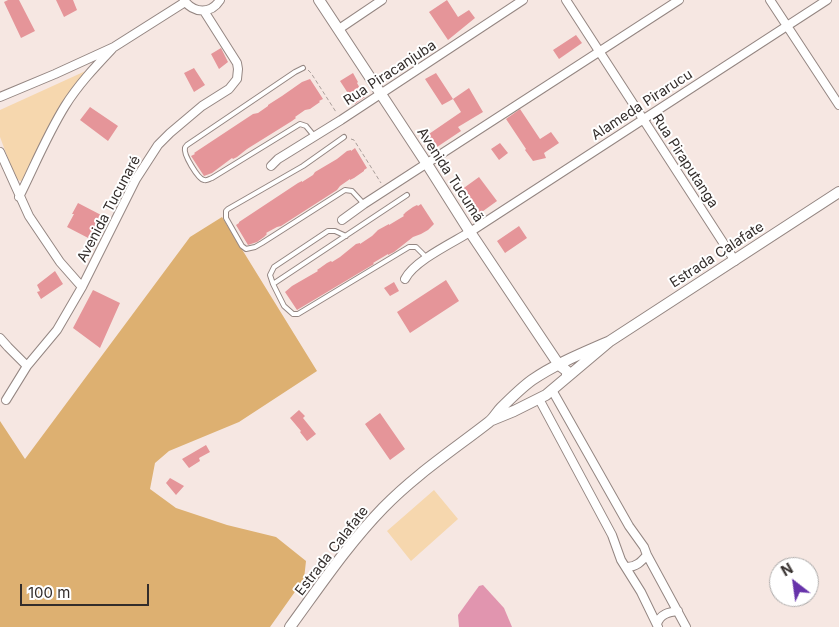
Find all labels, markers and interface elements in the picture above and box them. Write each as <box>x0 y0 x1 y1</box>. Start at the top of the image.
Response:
street label: Rua Piracanjuba <box>341 37 439 109</box>
street label: Alameda Pirarucu <box>588 66 696 144</box>
street label: Rua Piraputanga <box>648 111 722 211</box>
street label: Avenida Tucumã <box>413 125 487 225</box>
street label: Avenida Tucunaré <box>74 153 144 265</box>
street label: Estrada Calafate <box>667 218 767 292</box>
street label: Estrada Calafate <box>292 503 372 599</box>
north arrow <box>769 557 819 607</box>
text: N <box>778 559 796 579</box>
scale bar <box>22 574 151 606</box>
text: 100 m <box>28 583 70 602</box>

